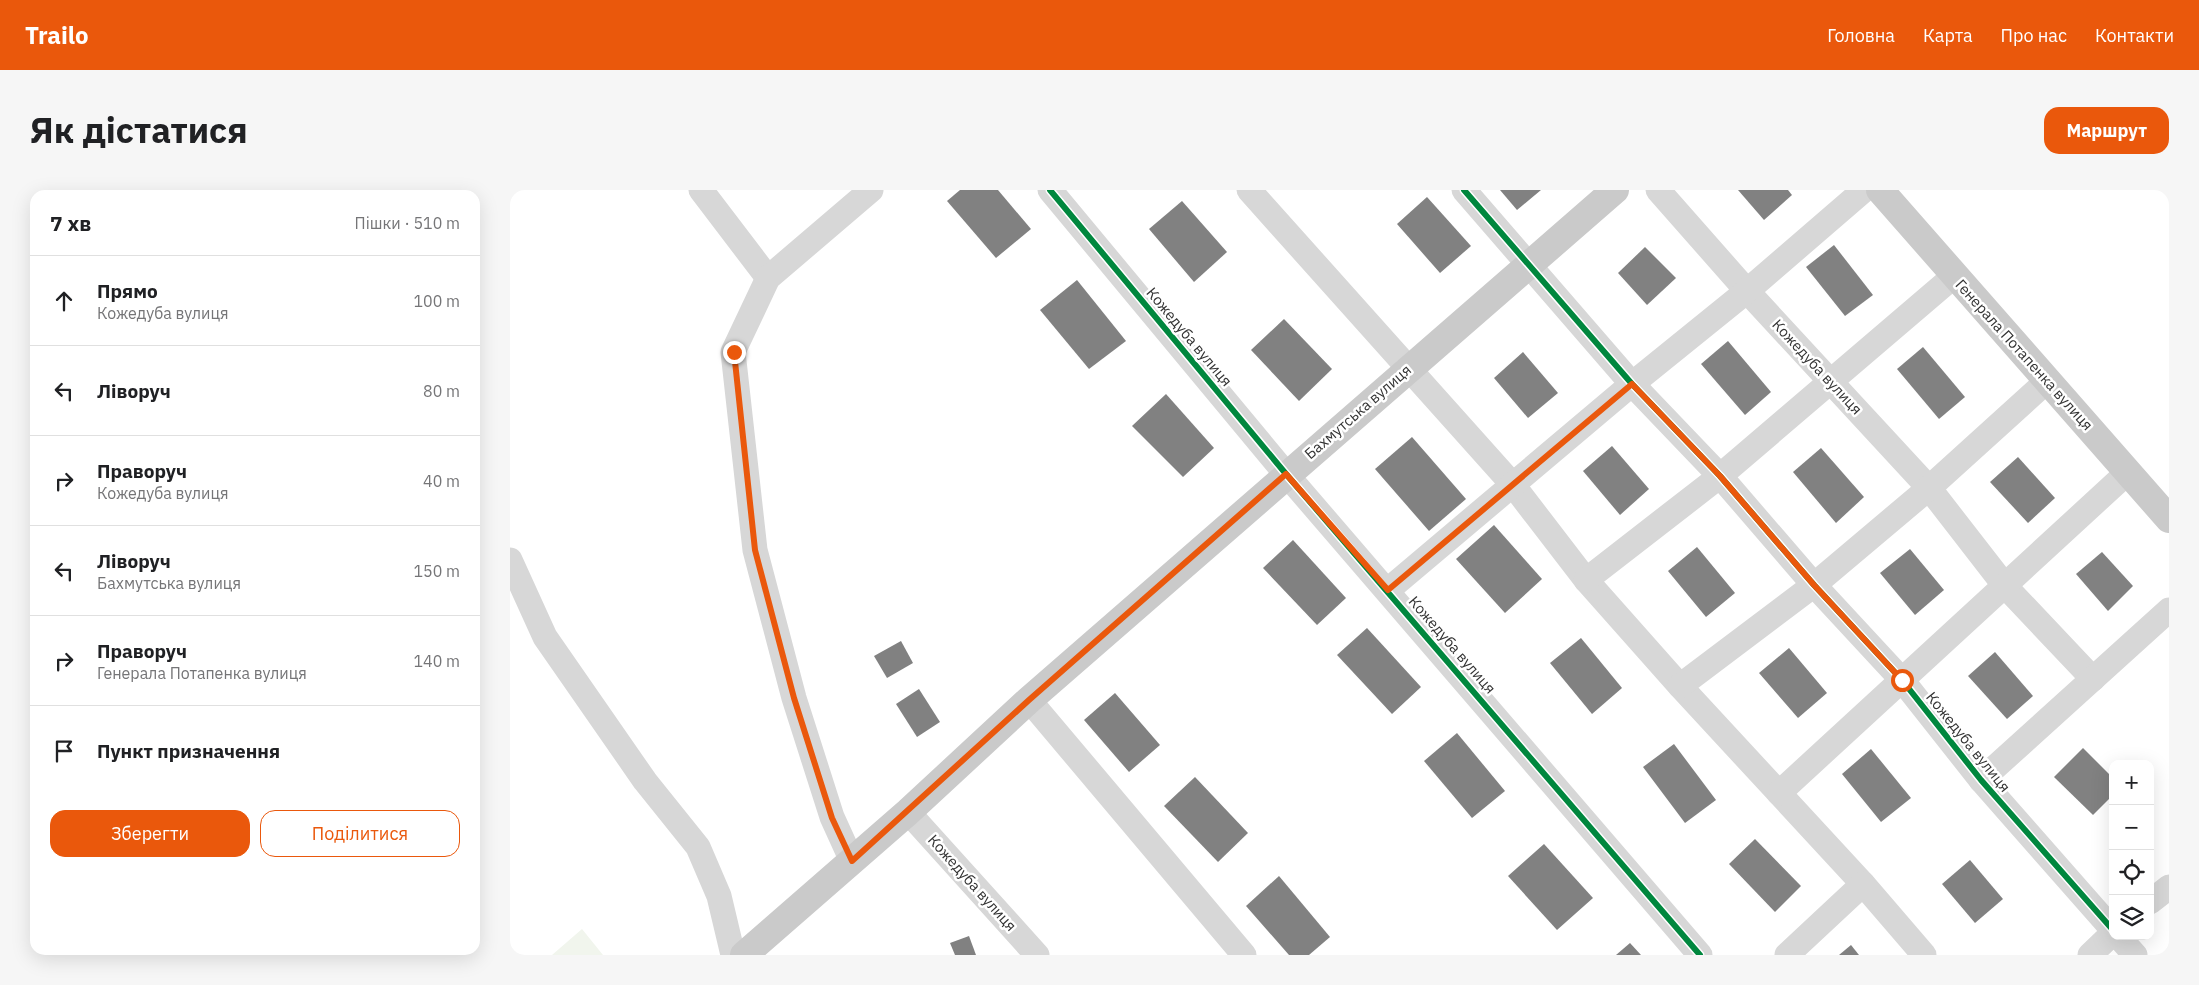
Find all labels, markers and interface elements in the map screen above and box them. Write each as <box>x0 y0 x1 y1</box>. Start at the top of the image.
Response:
text: Trailo <box>25 19 89 51</box>
text: Головна <box>1827 24 1895 47</box>
text: Карта <box>1923 24 1973 47</box>
text: Про нас <box>2001 24 2067 47</box>
text: Контакти <box>2095 24 2174 47</box>
text: Як дістатися <box>30 107 248 153</box>
button: Маршрут <box>2044 107 2169 154</box>
text: 7 хв <box>50 209 91 237</box>
text: Пішки · 510 m <box>355 213 460 233</box>
street label: Генерала Потапенка вулиця <box>1951 275 2097 434</box>
text: Прямо <box>97 279 158 303</box>
street label: Кожедуба вулиця <box>1142 283 1236 390</box>
icon: ahead <box>50 287 78 315</box>
text: 100 m <box>413 291 460 311</box>
text: Кожедуба вулиця <box>97 303 229 323</box>
street label: Кожедуба вулиця <box>1768 315 1866 418</box>
route end <box>723 341 746 364</box>
street label: Бахмутська вулиця <box>1301 360 1415 463</box>
icon: left <box>50 377 78 405</box>
text: Ліворуч <box>97 379 171 403</box>
text: 80 m <box>423 381 460 401</box>
text: Праворуч <box>97 459 187 483</box>
icon: right <box>50 467 78 495</box>
text: 40 m <box>423 471 460 491</box>
text: Кожедуба вулиця <box>97 483 229 503</box>
text: Ліворуч <box>97 549 171 573</box>
icon: left <box>50 557 78 585</box>
text: 150 m <box>413 561 460 581</box>
text: Бахмутська вулиця <box>97 573 241 593</box>
street label: Кожедуба вулиця <box>1405 592 1500 697</box>
text: Праворуч <box>97 639 187 663</box>
icon: right <box>50 647 78 675</box>
text: 140 m <box>413 651 460 671</box>
text: Генерала Потапенка вулиця <box>97 663 307 683</box>
route start <box>1891 669 1914 692</box>
street label: Кожедуба вулиця <box>1922 688 2015 796</box>
icon: arrive <box>50 737 78 765</box>
text: Пункт призначення <box>97 739 280 763</box>
map controls <box>2109 760 2154 940</box>
button: + <box>2109 760 2154 805</box>
button: − <box>2109 805 2154 850</box>
button: Зберегти <box>50 810 250 857</box>
button: Поділитися <box>260 810 460 857</box>
street label: Кожедуба вулиця <box>924 830 1021 935</box>
button: locate <box>2109 850 2154 895</box>
button: layers <box>2109 895 2154 940</box>

